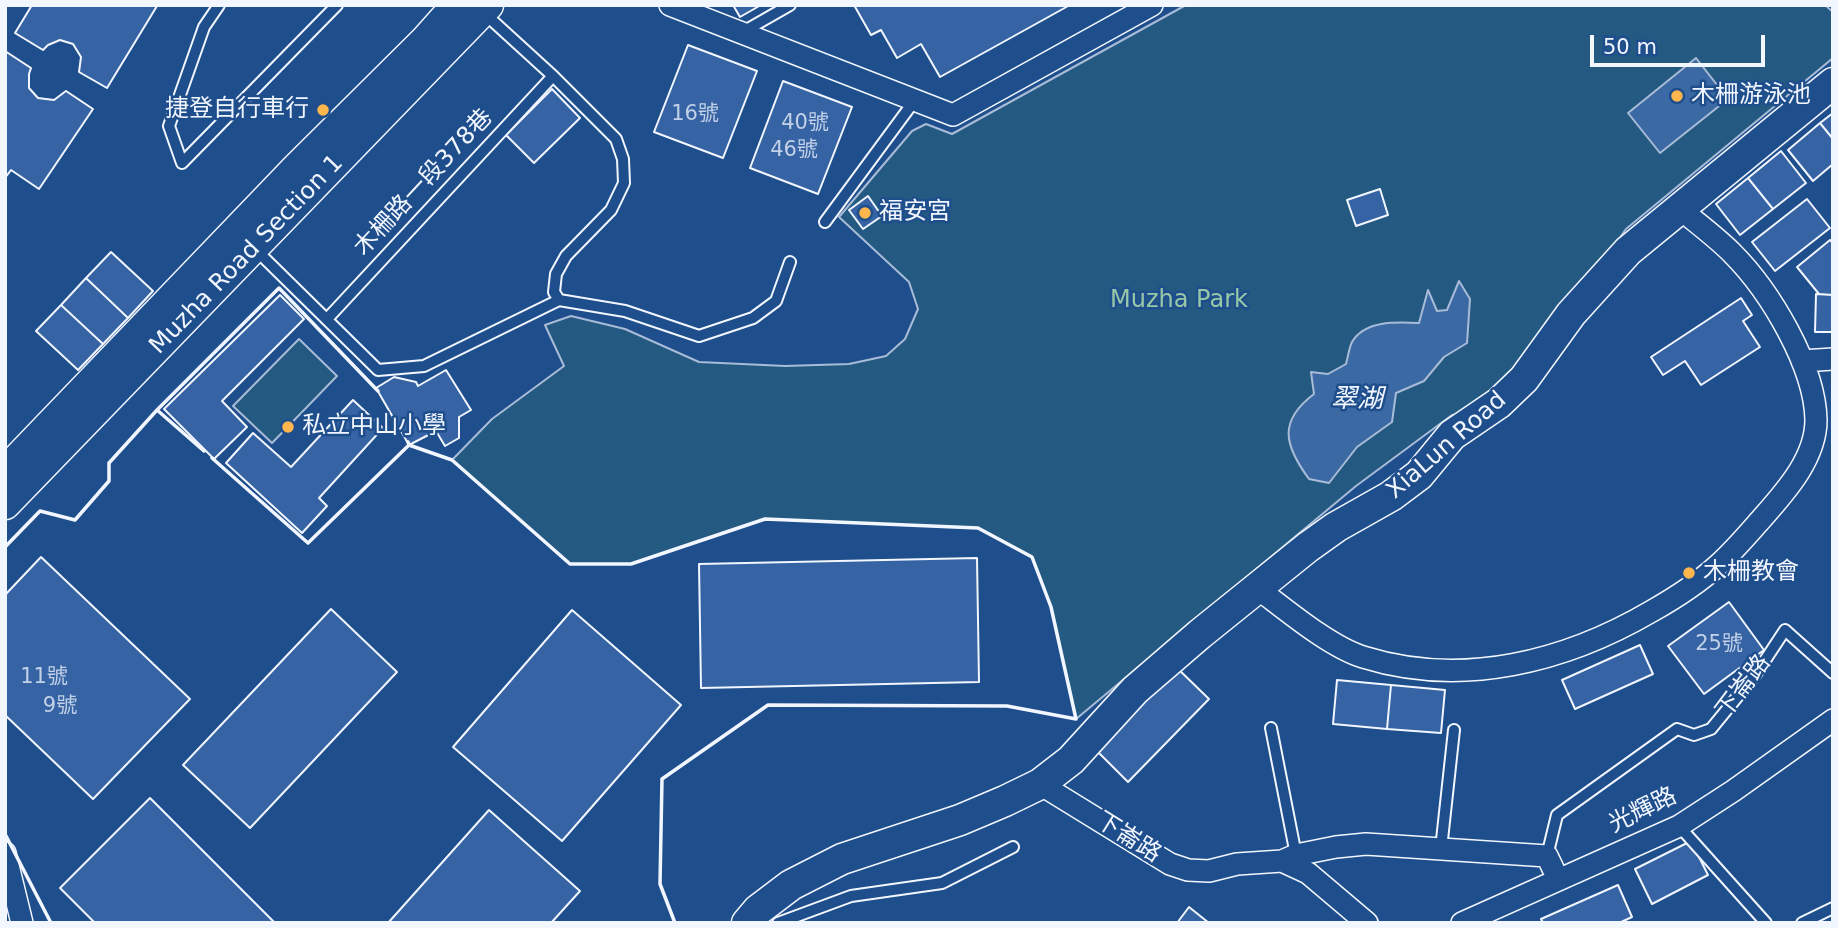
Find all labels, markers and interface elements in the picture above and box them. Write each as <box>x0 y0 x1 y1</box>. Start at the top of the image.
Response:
scale bar <box>1593 21 1768 65</box>
text: 50 m <box>1603 35 1657 59</box>
place label: 木柵游泳池 <box>1691 82 1811 110</box>
marker: 木柵游泳池 <box>1669 88 1685 104</box>
place label: 捷登自行車行 <box>165 96 309 124</box>
marker: 捷登自行車行 <box>315 102 331 118</box>
house number: 16號 <box>671 102 719 128</box>
street label: 木柵路一段378巷 <box>349 104 499 262</box>
house number: 40號 <box>781 111 829 137</box>
house number: 46號 <box>770 138 818 164</box>
street label: Muzha Road Section 1 <box>144 149 350 361</box>
place label: 福安宮 <box>879 199 951 227</box>
marker: 福安宮 <box>857 205 873 221</box>
park label: Muzha Park <box>1110 287 1248 315</box>
water label: 翠湖 <box>1331 384 1383 416</box>
street label: XiaLun Road <box>1381 386 1513 506</box>
place label: 私立中山小學 <box>302 413 446 441</box>
marker: 私立中山小學 <box>280 419 296 435</box>
place label: 木柵教會 <box>1703 559 1799 587</box>
marker: 木柵教會 <box>1681 565 1697 581</box>
house number: 25號 <box>1695 632 1743 658</box>
street label: 下崙路 <box>1711 650 1777 724</box>
house number: 11號 <box>20 665 68 691</box>
house number: 9號 <box>43 694 77 720</box>
street label: 光輝路 <box>1604 782 1682 840</box>
street label: 下崙路 <box>1090 807 1166 869</box>

